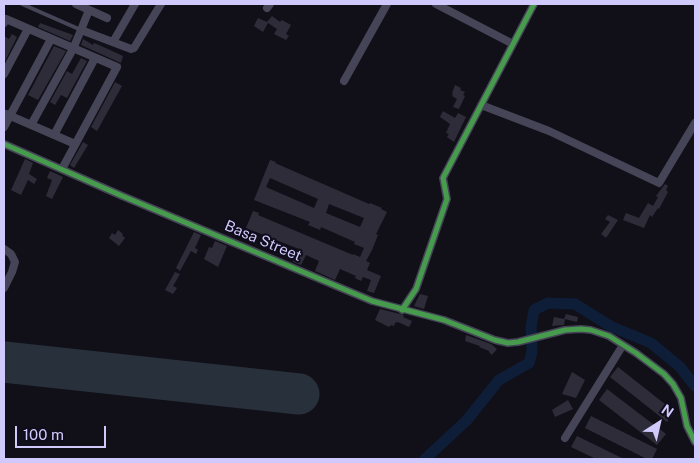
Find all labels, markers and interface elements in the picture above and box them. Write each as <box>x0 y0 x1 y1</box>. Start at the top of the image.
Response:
street label: Basa Street <box>222 217 304 265</box>
north arrow <box>634 398 684 448</box>
text: N <box>659 401 677 420</box>
scale bar <box>18 416 109 448</box>
text: 100 m <box>23 426 64 443</box>

